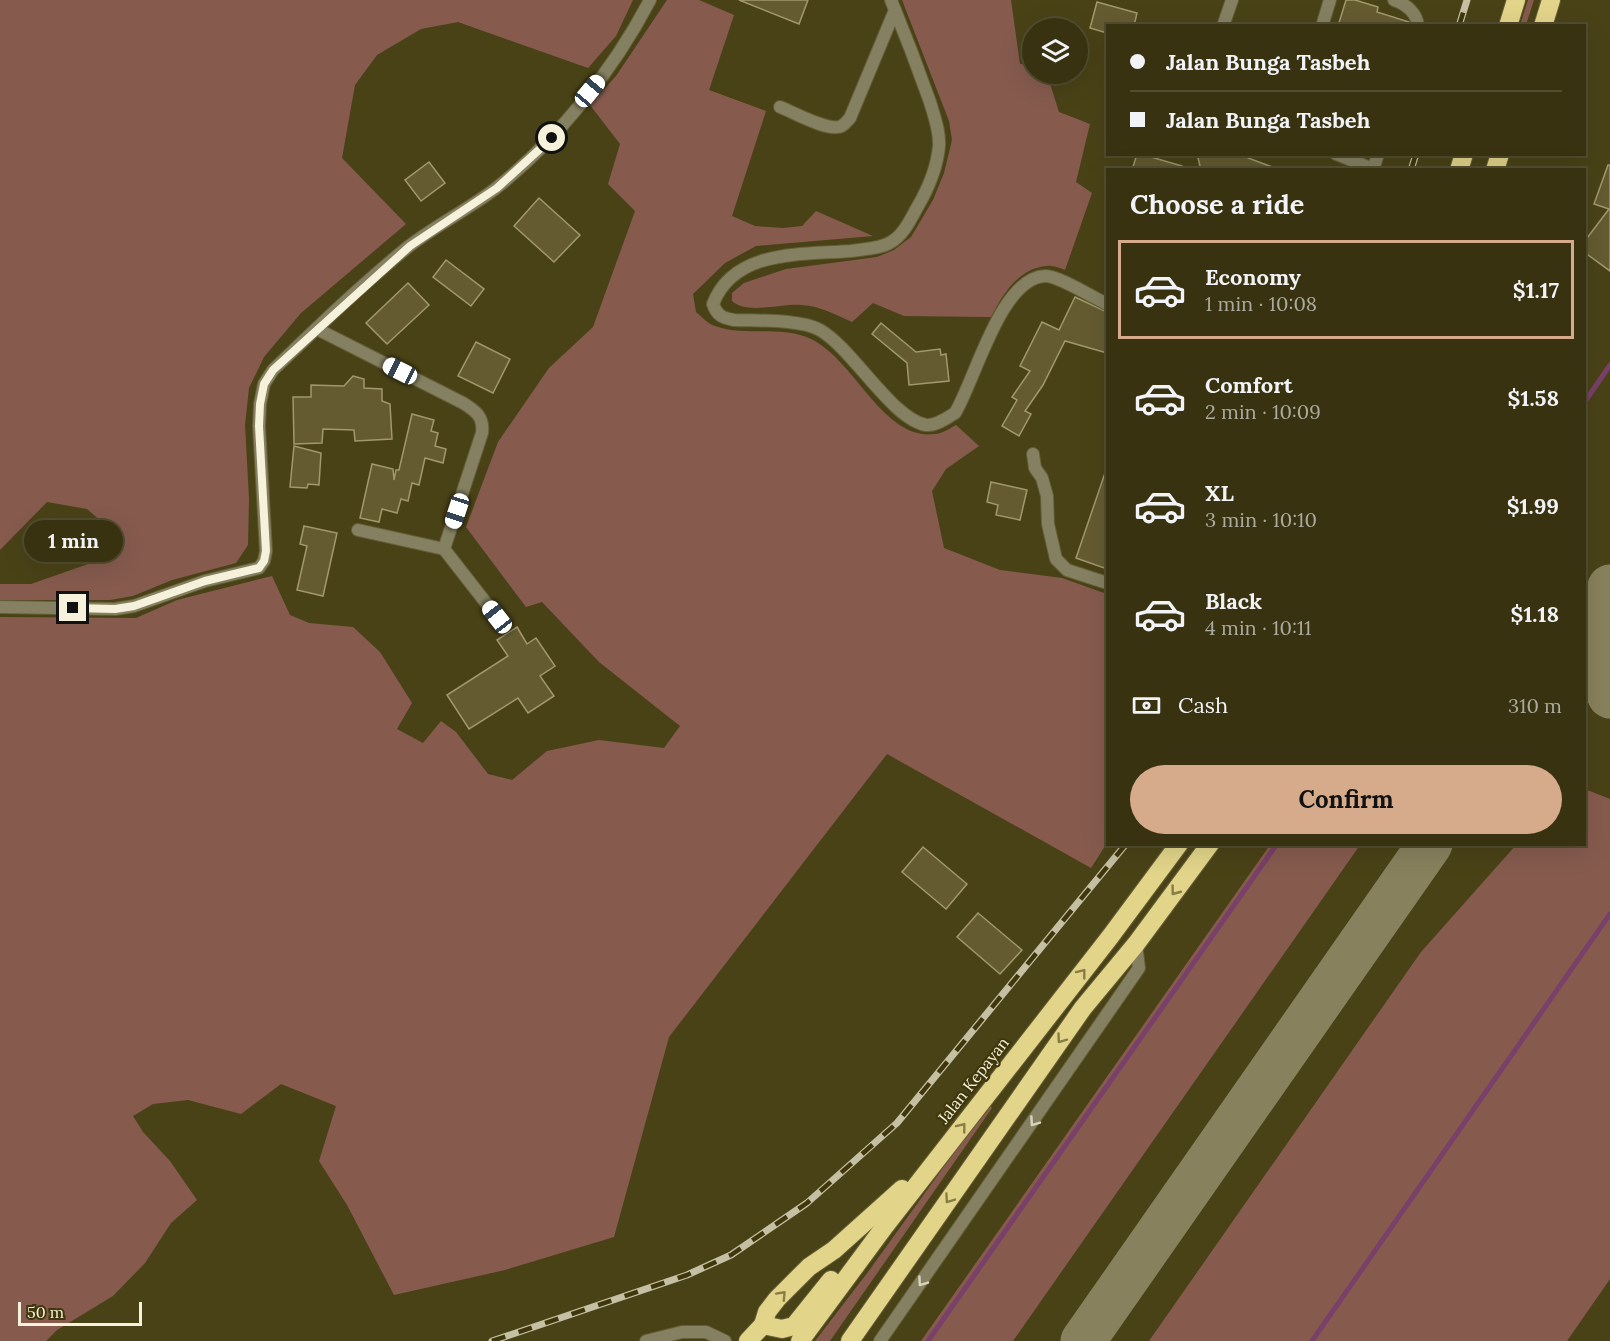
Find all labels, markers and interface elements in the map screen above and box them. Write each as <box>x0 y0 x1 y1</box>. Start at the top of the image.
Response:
map controls <box>1022 18 1088 84</box>
button: layers <box>1022 18 1088 84</box>
text: Jalan Bunga Tasbeh <box>1166 48 1370 76</box>
car <box>572 71 608 111</box>
text: Jalan Bunga Tasbeh <box>1166 106 1370 134</box>
route start <box>538 124 565 151</box>
text: Choose a ride <box>1130 187 1304 221</box>
icon: car <box>1133 263 1187 317</box>
text: Economy <box>1205 263 1301 291</box>
text: $1.17 <box>1513 276 1559 304</box>
text: 1 min · 10:08 <box>1205 291 1317 316</box>
car <box>380 355 420 387</box>
icon: car <box>1133 371 1187 425</box>
text: Comfort <box>1205 371 1293 399</box>
text: $1.58 <box>1508 384 1559 412</box>
text: 2 min · 10:09 <box>1205 399 1321 424</box>
icon: car <box>1133 479 1187 533</box>
text: XL <box>1205 479 1234 507</box>
car <box>443 491 471 531</box>
text: $1.99 <box>1507 492 1559 520</box>
text: 3 min · 10:10 <box>1205 507 1317 532</box>
callout: 1 min <box>23 521 122 563</box>
text: 1 min <box>48 528 99 553</box>
icon: car <box>1133 587 1187 641</box>
text: Black <box>1205 587 1262 615</box>
route end <box>59 594 86 621</box>
car <box>479 597 515 637</box>
text: $1.18 <box>1510 600 1559 628</box>
text: 4 min · 10:11 <box>1205 615 1312 640</box>
icon: cash <box>1130 689 1163 722</box>
text: Cash <box>1178 691 1228 719</box>
text: 310 m <box>1508 693 1562 718</box>
button: Confirm <box>1130 765 1562 834</box>
one-way arrow <box>1172 885 1183 896</box>
one-way arrow <box>1074 969 1085 980</box>
street label: Jalan Kepayan <box>933 1033 1013 1128</box>
one-way arrow <box>1057 1033 1068 1044</box>
one-way arrow <box>1030 1116 1041 1127</box>
one-way arrow <box>954 1123 965 1134</box>
one-way arrow <box>945 1193 956 1204</box>
one-way arrow <box>918 1275 929 1286</box>
one-way arrow <box>775 1291 786 1301</box>
scale bar <box>18 1299 142 1326</box>
text: 50 m <box>27 1302 64 1322</box>

